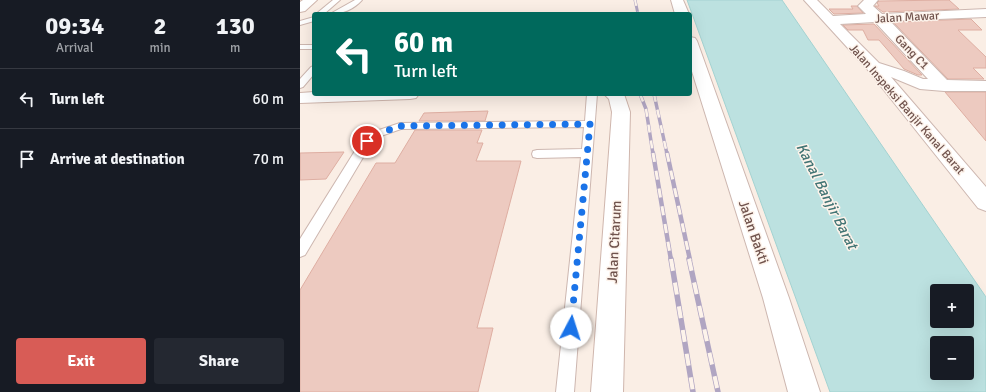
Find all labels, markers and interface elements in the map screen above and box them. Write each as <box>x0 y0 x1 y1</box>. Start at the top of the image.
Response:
street label: Jalan Mawar <box>874 8 940 27</box>
text: 09:34 <box>45 11 104 41</box>
text: 2 <box>154 11 166 41</box>
text: 130 <box>216 11 255 41</box>
text: 60 m <box>394 26 453 60</box>
icon: left <box>328 28 380 80</box>
street label: Gang C1 <box>891 32 932 73</box>
text: Arrival <box>56 40 93 56</box>
text: min <box>150 40 171 56</box>
text: m <box>230 40 240 56</box>
street label: Jalan Inspeksi Banjir Kanal Barat <box>846 41 967 178</box>
text: Turn left <box>394 60 457 82</box>
icon: left <box>16 88 38 110</box>
text: Turn left <box>50 90 104 108</box>
text: 60 m <box>253 90 284 108</box>
pin <box>350 124 384 158</box>
icon: arrive <box>356 130 378 152</box>
water label: Kanal Banjir Barat <box>792 140 862 254</box>
icon: arrive <box>16 148 38 170</box>
text: Arrive at destination <box>50 150 185 168</box>
text: 70 m <box>253 150 284 168</box>
street label: Jalan Bakti <box>735 198 772 266</box>
street label: Jalan Citarum <box>604 200 625 284</box>
map controls <box>930 284 974 380</box>
button: + <box>930 284 974 328</box>
position arrow <box>550 307 592 349</box>
button: − <box>930 336 974 380</box>
button: Exit <box>16 338 146 384</box>
button: Share <box>154 338 284 384</box>

